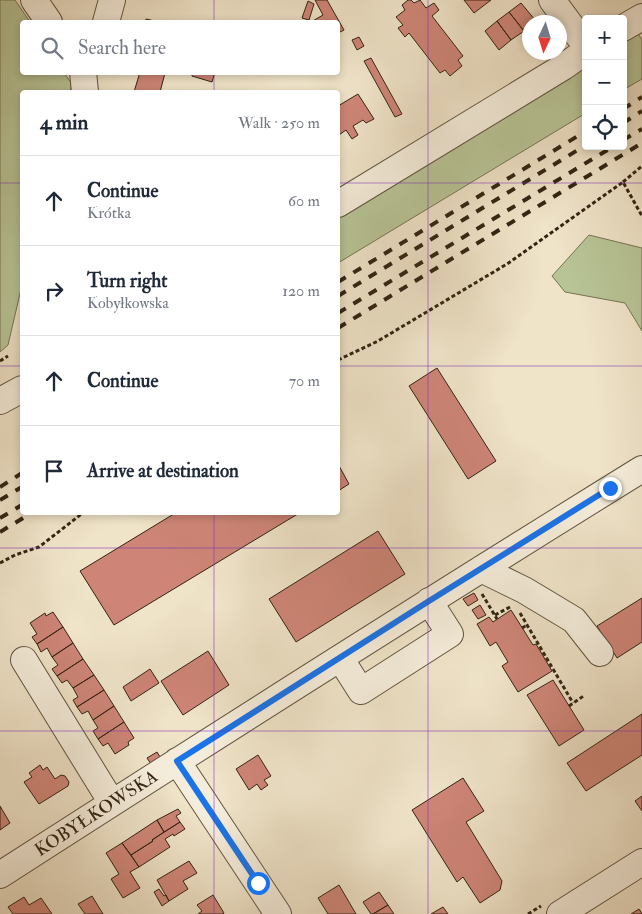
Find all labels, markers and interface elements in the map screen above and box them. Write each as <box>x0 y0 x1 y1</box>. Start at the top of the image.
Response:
north arrow <box>522 15 567 60</box>
map controls <box>582 15 627 150</box>
button: + <box>582 15 627 60</box>
search box <box>20 20 340 75</box>
icon: search <box>38 34 66 62</box>
text: Search here <box>78 36 166 60</box>
button: − <box>582 60 627 105</box>
button: locate <box>582 105 627 150</box>
text: 4 min <box>40 109 88 136</box>
text: Walk · 250 m <box>238 113 320 133</box>
text: Continue <box>87 179 158 203</box>
icon: ahead <box>40 187 68 215</box>
text: 60 m <box>288 191 320 211</box>
text: Krótka <box>87 203 131 223</box>
text: Turn right <box>87 269 167 293</box>
icon: right <box>40 277 68 305</box>
text: 120 m <box>282 281 320 301</box>
text: Kobyłkowska <box>87 293 169 313</box>
icon: ahead <box>40 367 68 395</box>
text: Continue <box>87 369 158 393</box>
text: 70 m <box>289 371 320 391</box>
icon: arrive <box>40 457 68 485</box>
text: Arrive at destination <box>87 459 239 483</box>
route end <box>599 477 622 500</box>
street label: KOBYŁKOWSKA <box>30 765 163 862</box>
route start <box>247 872 270 895</box>

